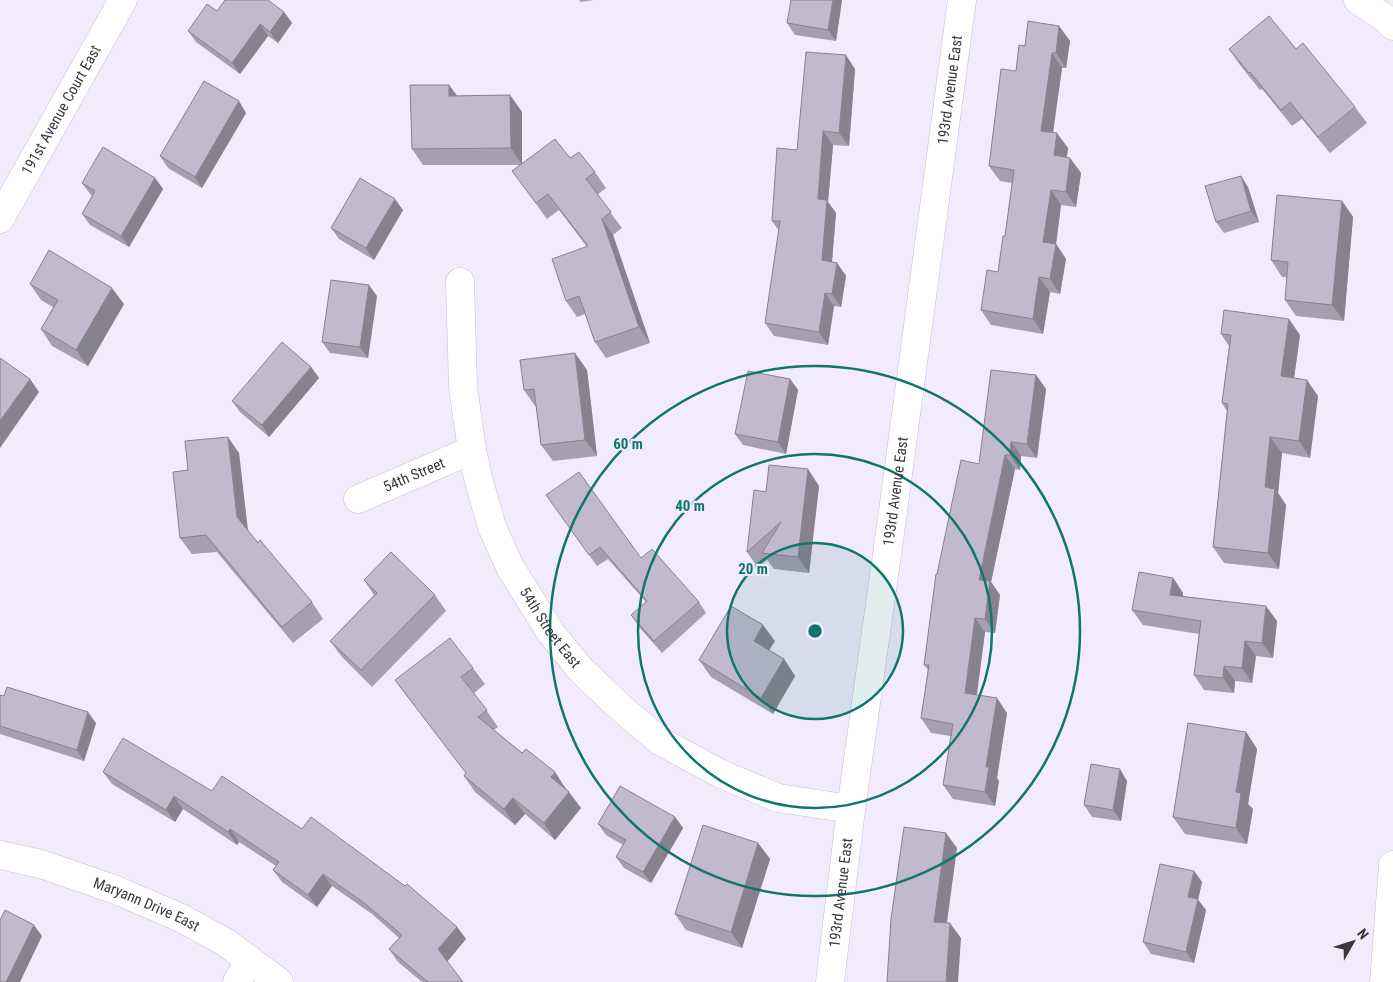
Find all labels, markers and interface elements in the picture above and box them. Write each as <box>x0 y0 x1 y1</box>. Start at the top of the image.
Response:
street label: 193rd Avenue East <box>934 34 966 146</box>
street label: 191st Avenue Court East <box>18 42 105 178</box>
text: 60 m <box>613 435 643 453</box>
street label: 193rd Avenue East <box>879 436 912 547</box>
street label: 54th Street <box>381 454 448 496</box>
text: 40 m <box>675 497 705 515</box>
text: 20 m <box>738 560 768 578</box>
street label: 54th Street East <box>516 584 585 672</box>
centre of rings <box>806 622 824 640</box>
street label: 193rd Avenue East <box>825 837 856 948</box>
street label: Maryann Drive East <box>91 874 203 935</box>
north arrow <box>1328 917 1378 967</box>
text: N <box>1354 925 1372 942</box>

